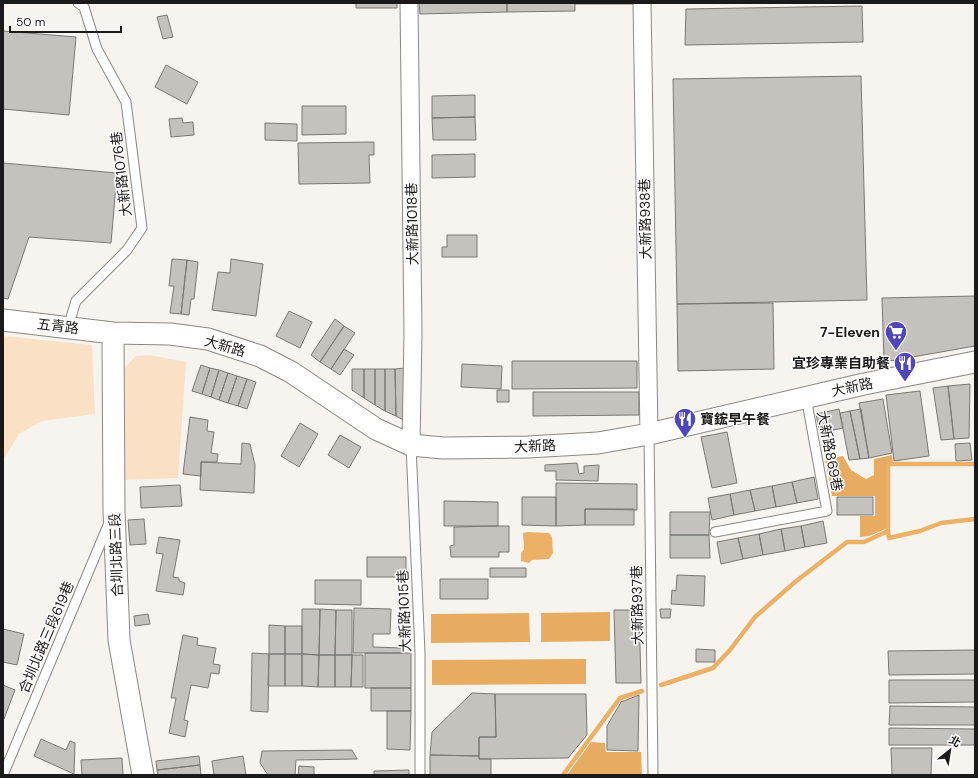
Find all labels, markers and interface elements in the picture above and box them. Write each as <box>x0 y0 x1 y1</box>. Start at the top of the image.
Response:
scale bar <box>10 8 121 34</box>
text: 50 m <box>16 14 45 30</box>
street label: 大新路1076巷 <box>107 130 135 218</box>
street label: 大新路938巷 <box>635 178 655 260</box>
street label: 大新路1018巷 <box>402 182 422 266</box>
street label: 五青路 <box>36 315 80 337</box>
supermarket icon: 7-Eleven <box>883 319 909 352</box>
place label: 7-Eleven <box>820 323 880 341</box>
street label: 大新路 <box>202 332 248 360</box>
restaurant icon: 宜珍專業自助餐 <box>892 350 918 383</box>
place label: 宜珍專業自助餐 <box>792 354 890 372</box>
street label: 大新路 <box>830 374 874 400</box>
restaurant icon: 寶鋐早午餐 <box>672 406 698 439</box>
street label: 大新路869巷 <box>813 409 847 493</box>
place label: 寶鋐早午餐 <box>700 410 770 428</box>
street label: 大新路 <box>514 436 556 456</box>
street label: 合圳北路三段 <box>106 513 126 597</box>
street label: 大新路937巷 <box>627 565 647 645</box>
street label: 大新路1015巷 <box>394 569 414 653</box>
street label: 合圳北路三段619巷 <box>14 578 78 696</box>
north arrow <box>930 730 970 770</box>
text: 北 <box>947 733 963 750</box>

